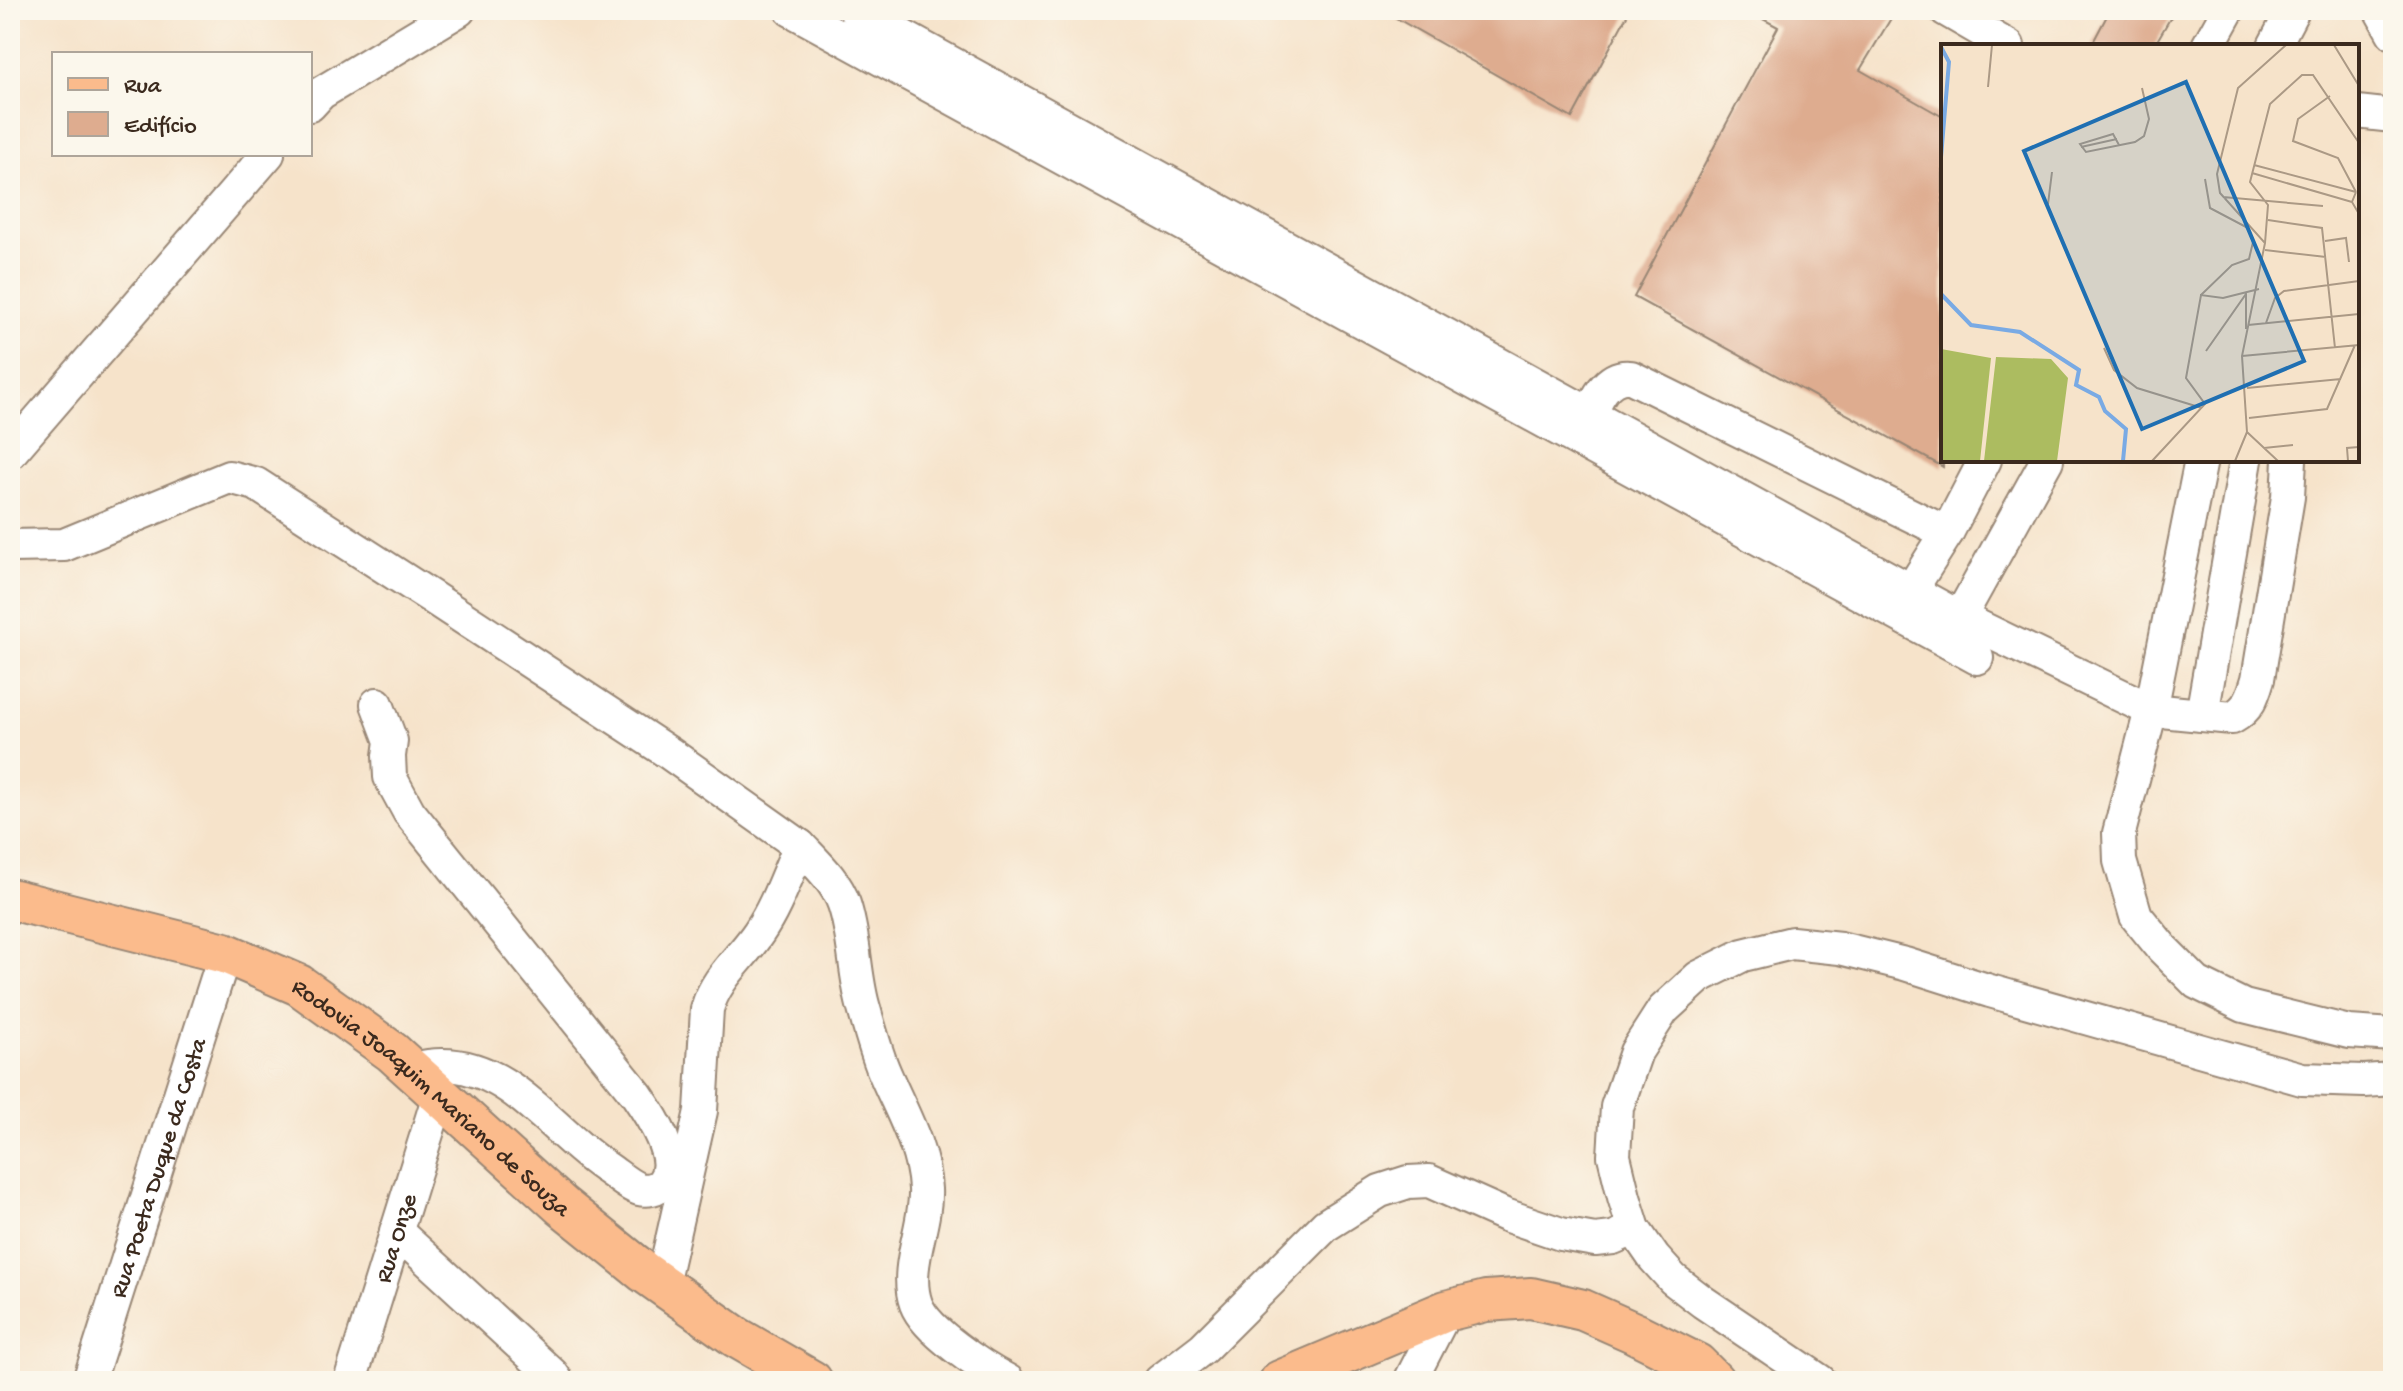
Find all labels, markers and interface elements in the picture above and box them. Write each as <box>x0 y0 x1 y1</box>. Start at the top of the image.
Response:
inset map <box>1941 44 2359 462</box>
legend <box>52 52 312 156</box>
text: Rua <box>124 73 162 102</box>
text: Edifício <box>124 113 197 142</box>
street label: Rodovia Joaquim Mariano de Souza <box>285 974 575 1225</box>
street label: Rua Poeta Duque da Costa <box>105 1034 215 1302</box>
street label: Rua Onze <box>370 1190 426 1287</box>

